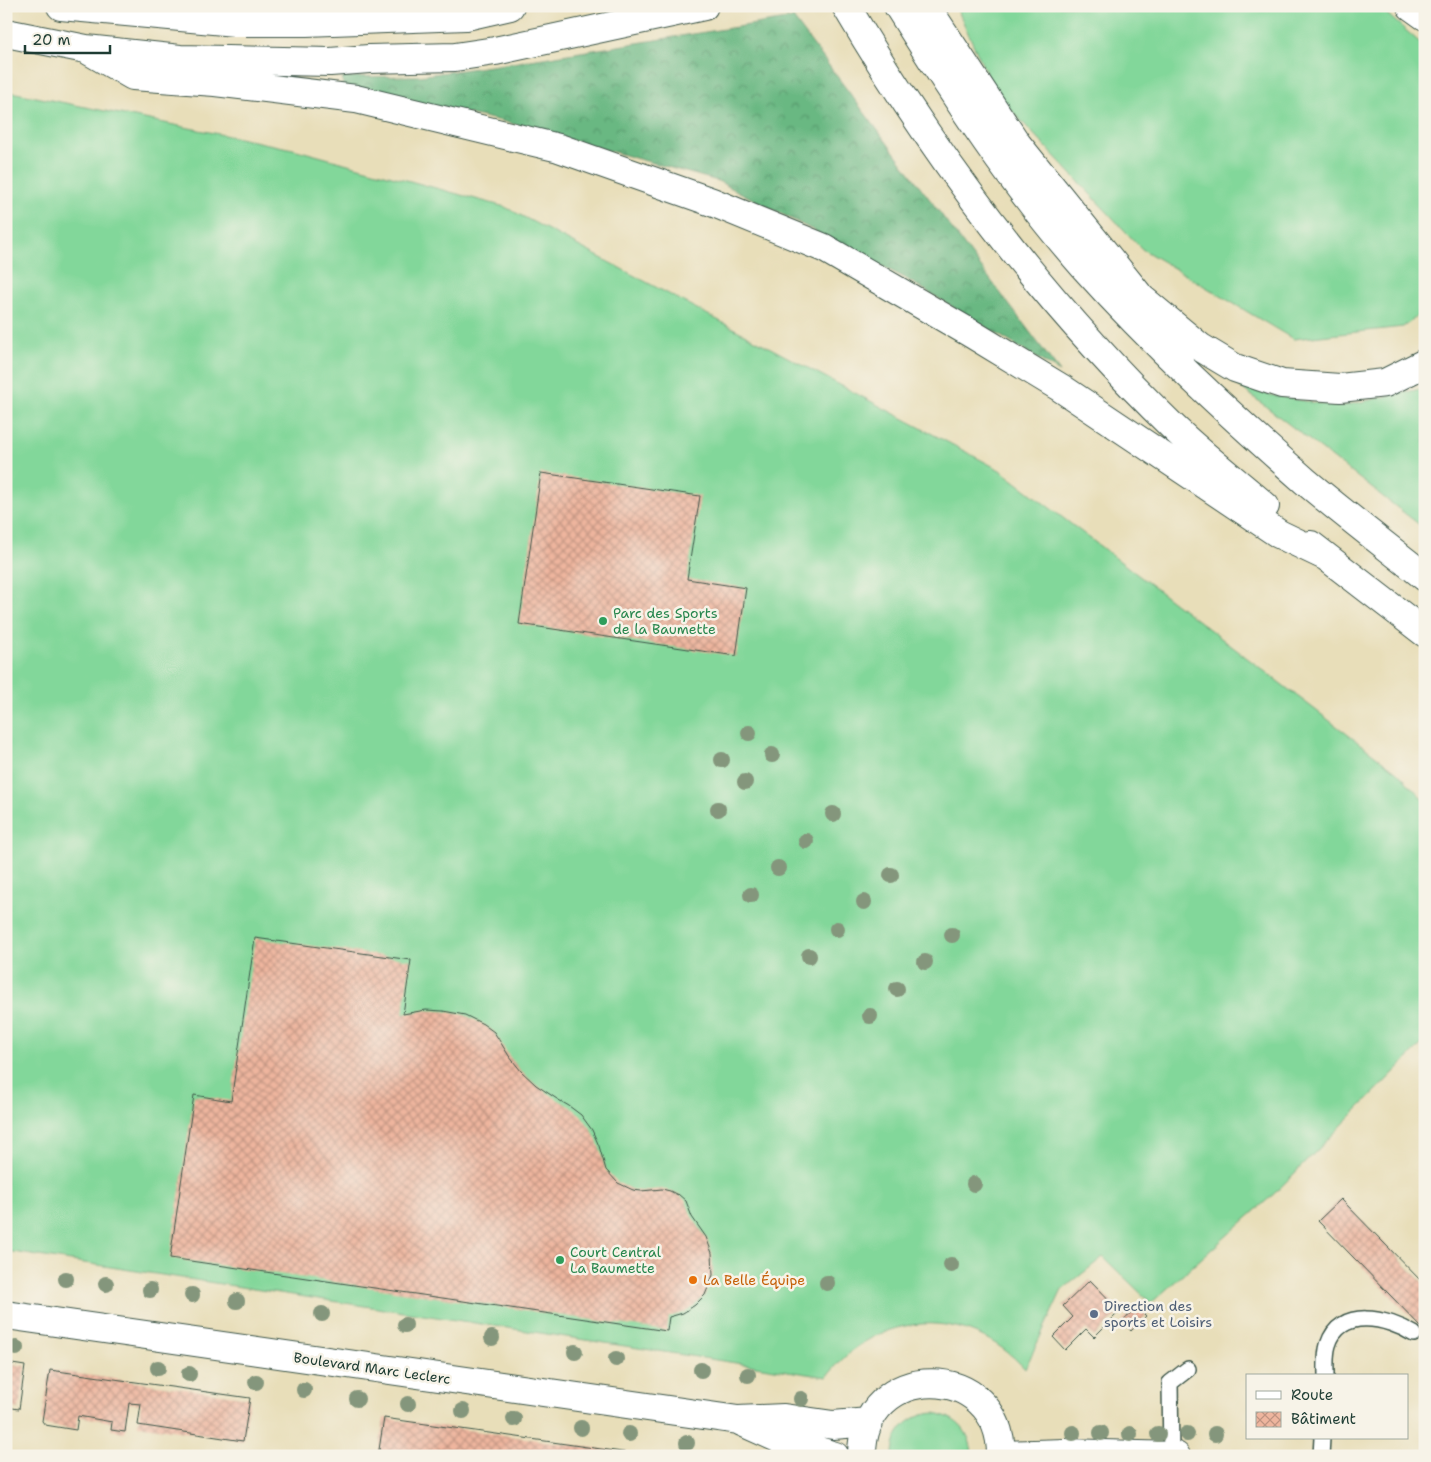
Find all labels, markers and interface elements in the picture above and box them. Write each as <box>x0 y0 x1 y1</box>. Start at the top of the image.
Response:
scale bar <box>25 22 110 54</box>
text: 20 m <box>32 30 71 50</box>
place label: Parc des Sports de la Baumette <box>613 604 718 638</box>
marker: Parc des Sports de la Baumette <box>597 615 609 627</box>
place label: Court Central La Baumette <box>570 1243 662 1277</box>
marker: Court Central La Baumette <box>554 1254 566 1266</box>
place label: La Belle Équipe <box>703 1271 805 1289</box>
marker: La Belle Équipe <box>687 1274 699 1286</box>
place label: Direction des sports et Loisirs <box>1104 1297 1212 1331</box>
marker: Direction des sports et Loisirs <box>1088 1308 1100 1320</box>
street label: Boulevard Marc Leclerc <box>292 1348 452 1388</box>
legend <box>1246 1374 1408 1440</box>
text: Route <box>1291 1385 1333 1405</box>
text: Bâtiment <box>1291 1409 1356 1429</box>

